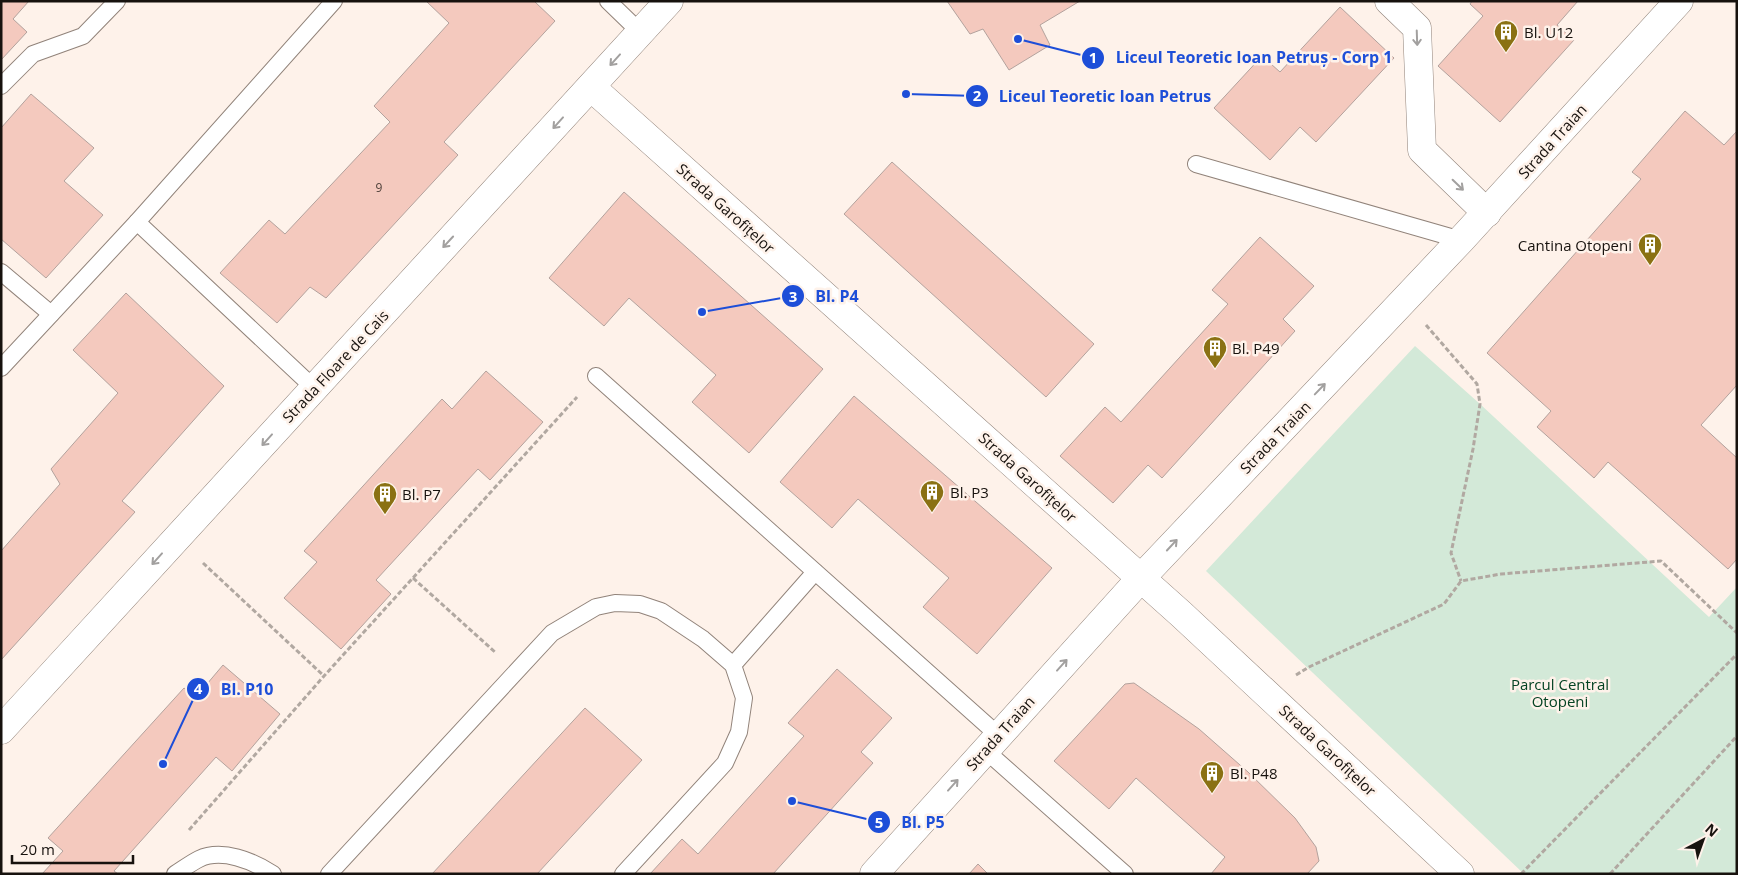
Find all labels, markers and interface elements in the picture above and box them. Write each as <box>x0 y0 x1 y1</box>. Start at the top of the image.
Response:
building icon: Bl. U12 <box>1493 19 1519 53</box>
place label: Bl. U12 <box>1524 22 1573 42</box>
one-way arrow <box>1413 30 1422 46</box>
callout: Liceul Teoretic Ioan Petruș - Corp 1 <box>1081 42 1403 73</box>
text: Liceul Teoretic Ioan Petruș - Corp 1 <box>1116 46 1392 68</box>
text: 1 <box>1089 47 1097 67</box>
one-way arrow <box>610 53 621 66</box>
callout: Liceul Teoretic Ioan Petrus <box>964 81 1222 112</box>
text: 2 <box>973 85 982 105</box>
text: Liceul Teoretic Ioan Petrus <box>999 85 1211 107</box>
street label: Strada Traian <box>1513 100 1591 182</box>
one-way arrow <box>552 116 564 129</box>
street label: Strada Garofițelor <box>673 159 779 257</box>
house number: 9 <box>376 179 383 196</box>
one-way arrow <box>1452 179 1464 191</box>
building icon: Cantina Otopeni <box>1637 232 1663 266</box>
place label: Cantina Otopeni <box>1518 235 1632 255</box>
one-way arrow <box>442 236 454 249</box>
callout: Bl. P4 <box>780 281 869 312</box>
text: Bl. P4 <box>815 285 859 307</box>
text: 3 <box>789 286 797 306</box>
street label: Strada Floare de Cais <box>278 305 392 427</box>
building icon: Bl. P49 <box>1202 335 1228 369</box>
place label: Bl. P49 <box>1232 338 1280 358</box>
one-way arrow <box>1314 383 1326 396</box>
street label: Strada Traian <box>1235 396 1315 478</box>
street label: Strada Garofițelor <box>975 428 1081 526</box>
one-way arrow <box>261 433 273 446</box>
building icon: Bl. P3 <box>919 479 945 513</box>
building icon: Bl. P7 <box>372 481 398 515</box>
place label: Bl. P3 <box>950 482 989 502</box>
place label: Bl. P7 <box>402 484 441 504</box>
one-way arrow <box>1166 539 1178 551</box>
one-way arrow <box>152 553 163 566</box>
one-way arrow <box>1056 658 1068 671</box>
callout: Bl. P10 <box>186 674 284 705</box>
park label: Parcul Central Otopeni <box>1511 674 1609 711</box>
text: 4 <box>194 678 203 698</box>
text: Bl. P10 <box>221 678 273 700</box>
street label: Strada Traian <box>961 692 1039 774</box>
street label: Strada Garofițelor <box>1275 700 1381 800</box>
building icon: Bl. P48 <box>1199 760 1225 794</box>
place label: Bl. P48 <box>1230 763 1278 783</box>
one-way arrow <box>947 779 959 792</box>
callout: Bl. P5 <box>867 807 955 838</box>
text: Bl. P5 <box>901 811 945 833</box>
text: 5 <box>875 812 883 832</box>
north arrow <box>1678 815 1728 865</box>
text: N <box>1701 819 1722 841</box>
scale bar <box>12 832 134 864</box>
text: 20 m <box>20 839 55 859</box>

